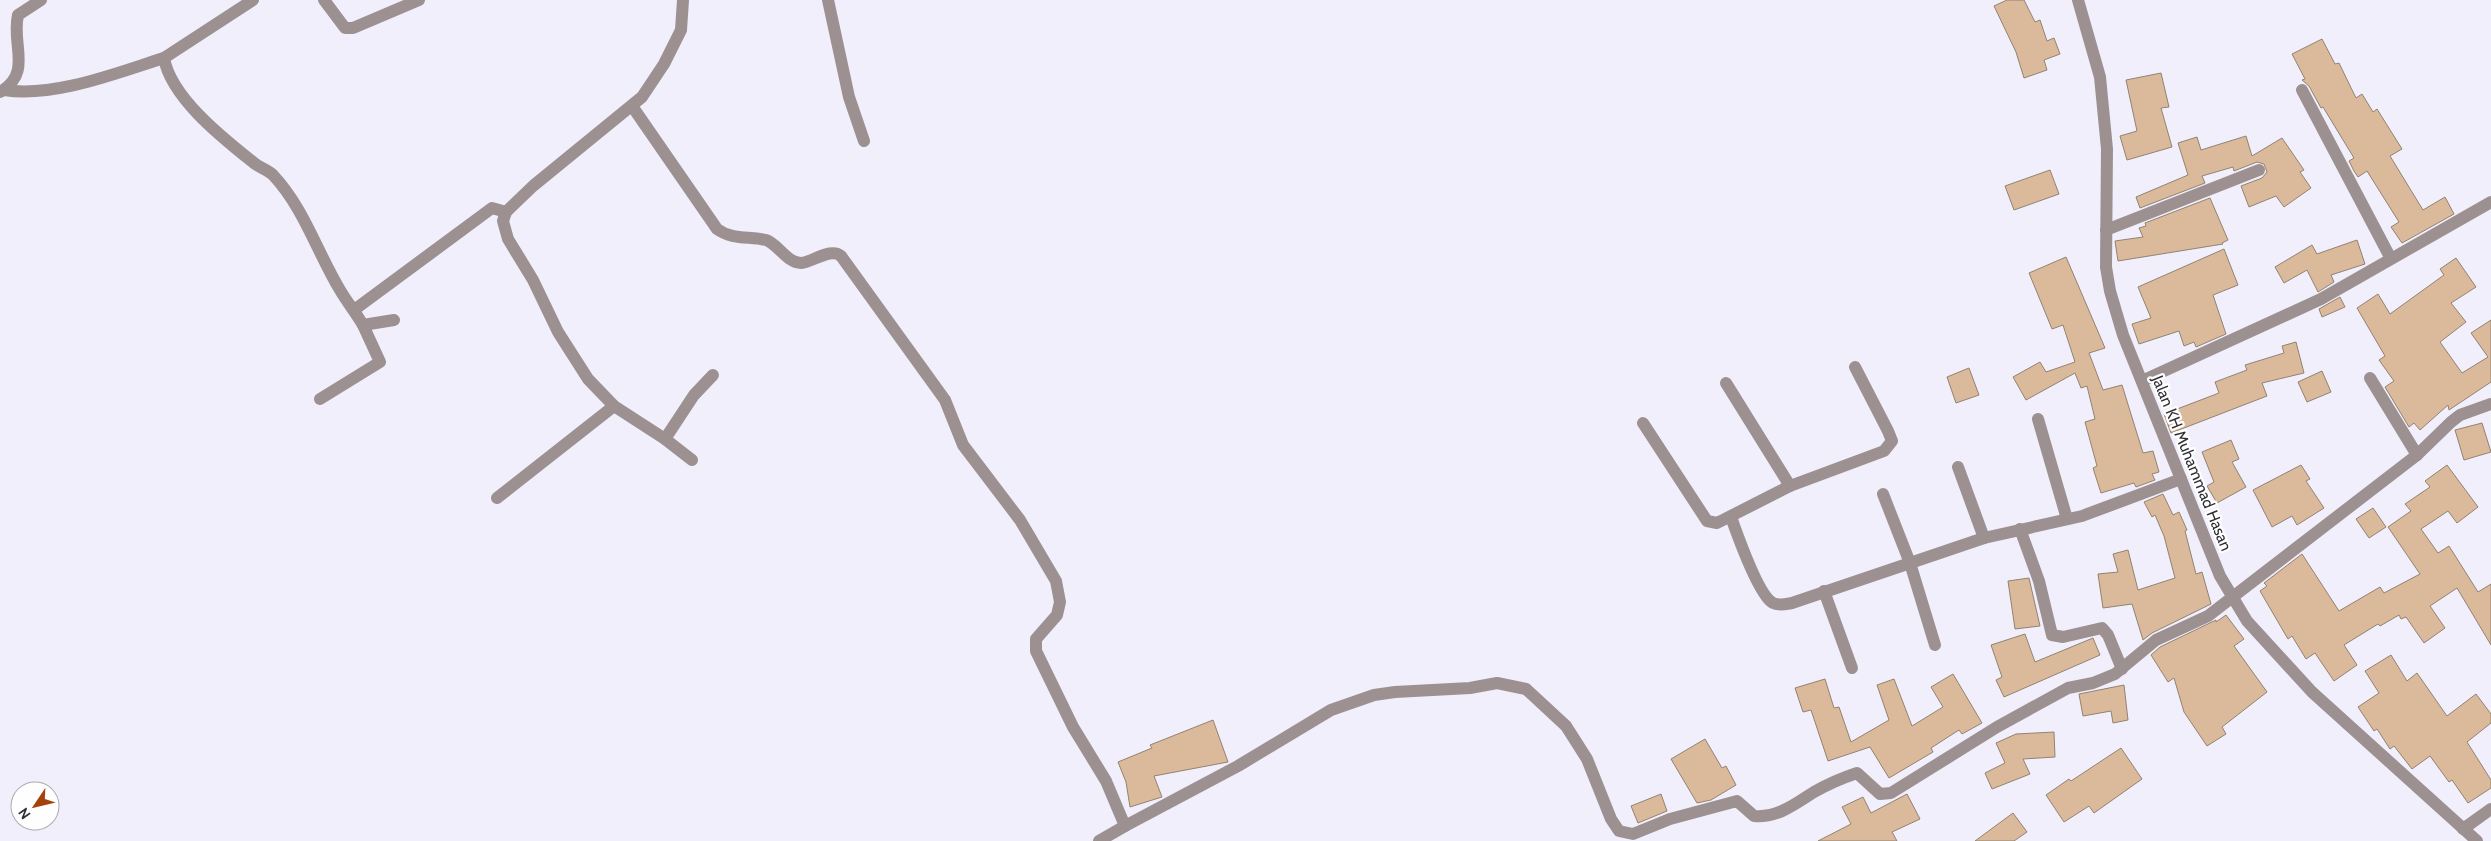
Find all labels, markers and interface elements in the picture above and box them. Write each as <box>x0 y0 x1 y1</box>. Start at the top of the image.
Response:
street label: Jalan KH Muhammad Hasan <box>2148 372 2236 553</box>
north arrow <box>10 781 60 831</box>
text: N <box>14 804 35 823</box>

